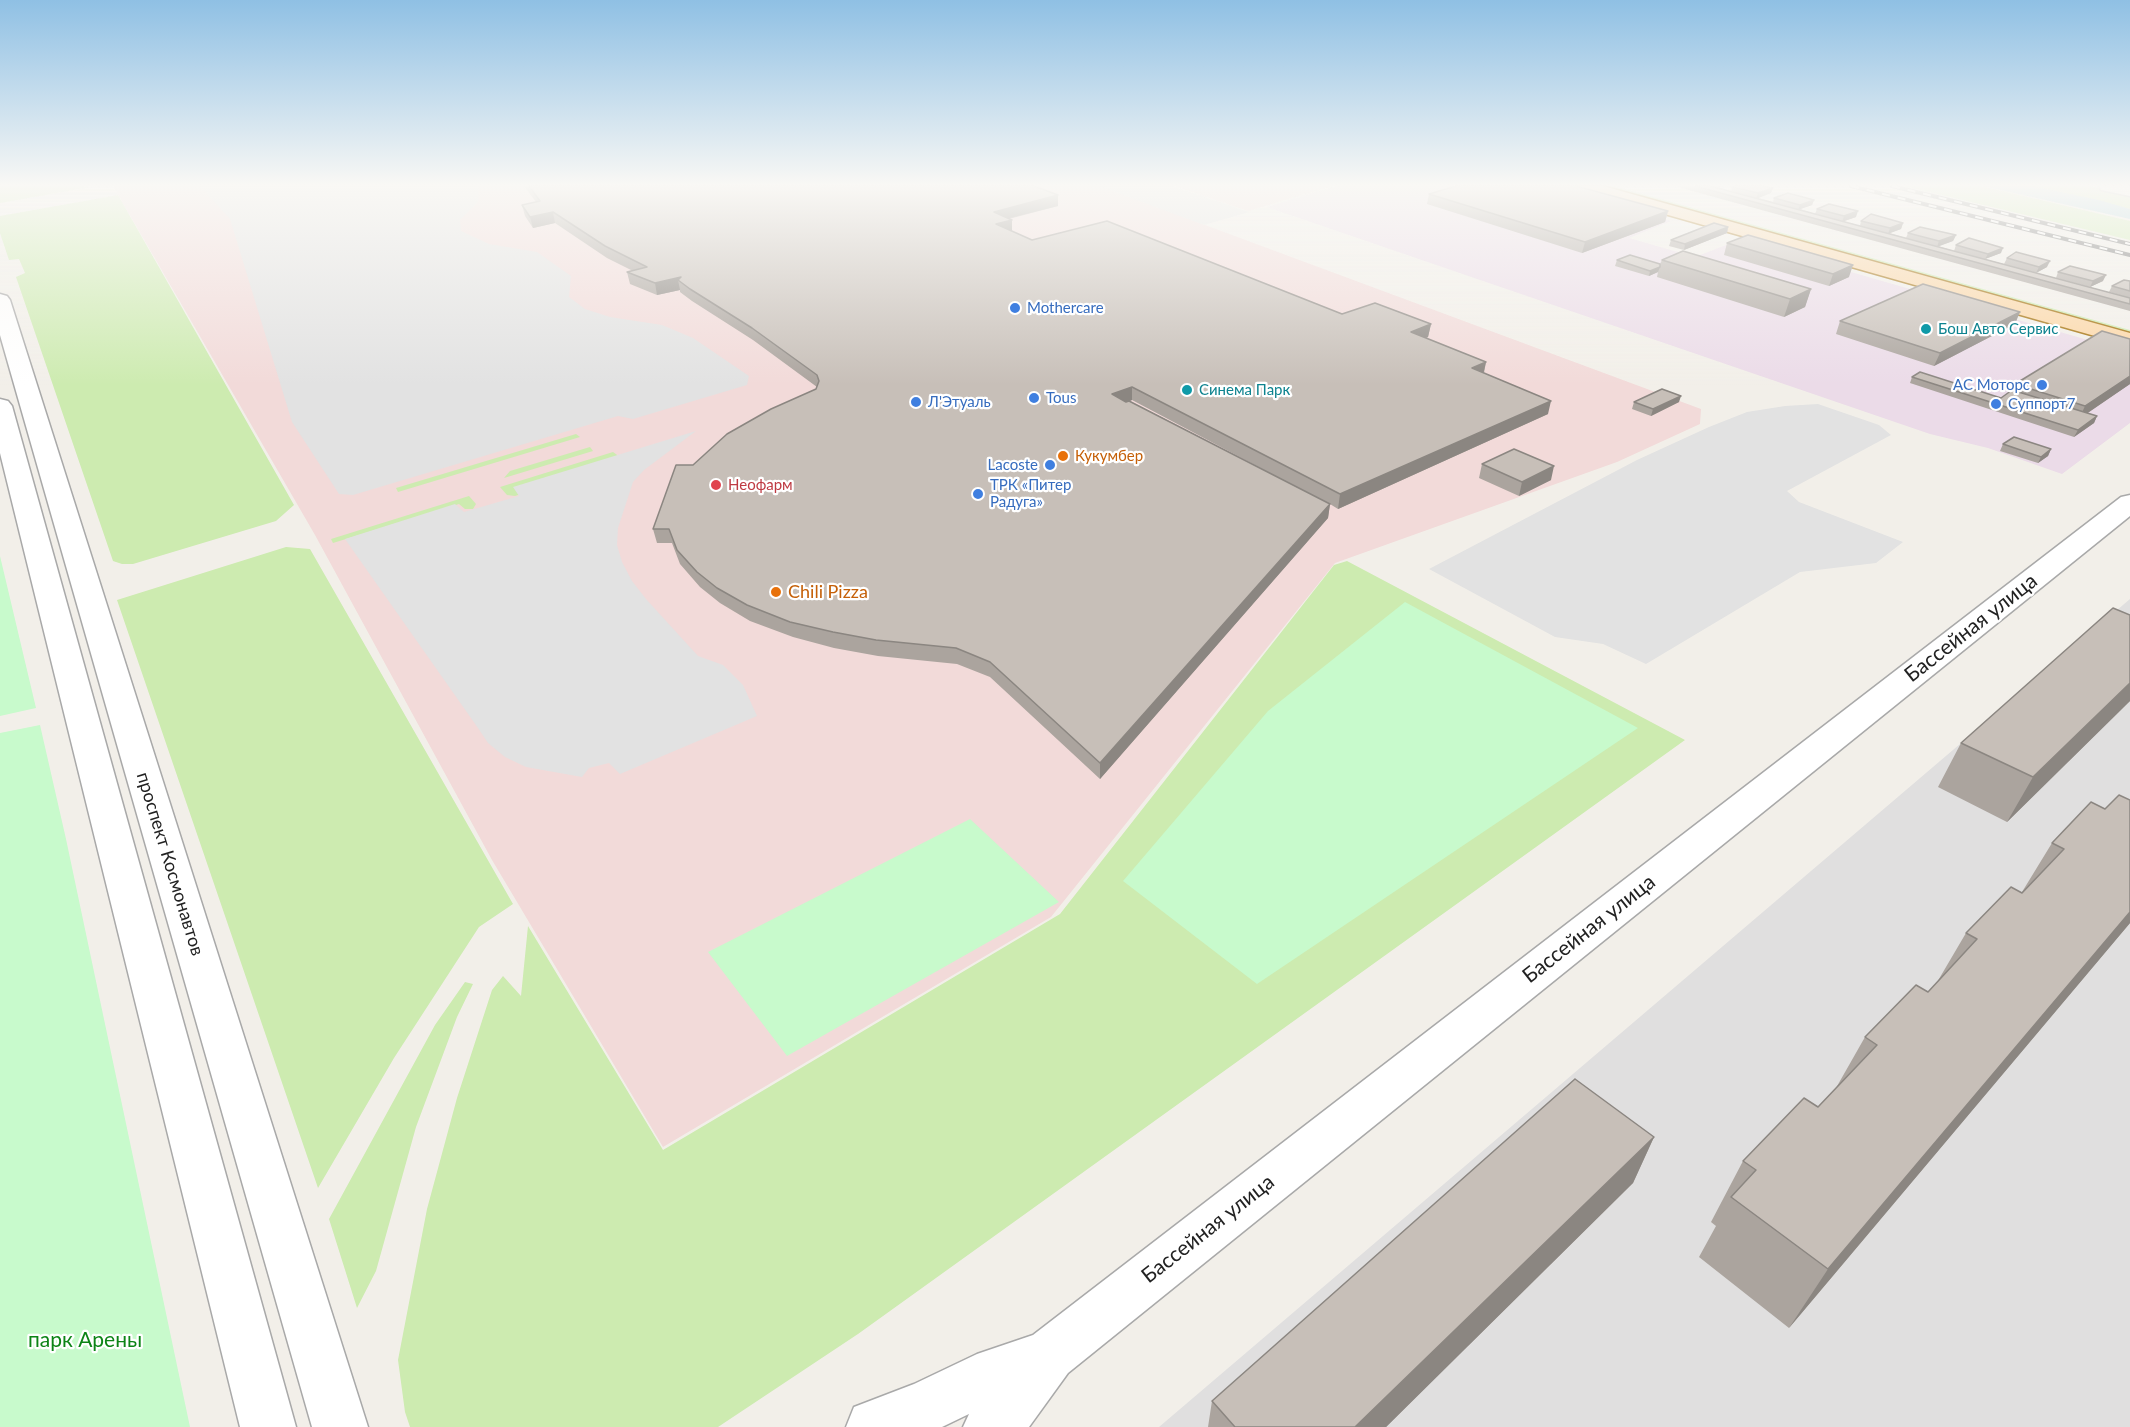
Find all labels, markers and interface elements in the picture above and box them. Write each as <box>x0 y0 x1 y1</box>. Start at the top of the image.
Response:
place label: Mothercare <box>1027 299 1104 317</box>
marker: Mothercare <box>1008 301 1022 315</box>
place label: Бош Авто Сервис <box>1938 320 2058 338</box>
marker: Бош Авто Сервис <box>1919 322 1933 336</box>
place label: АС Моторс <box>1953 376 2030 394</box>
marker: АС Моторс <box>2035 378 2049 392</box>
place label: Синема Парк <box>1199 381 1290 399</box>
marker: Синема Парк <box>1180 383 1194 397</box>
place label: Tous <box>1046 389 1076 407</box>
marker: Tous <box>1027 391 1041 405</box>
place label: Л'Этуаль <box>928 393 991 411</box>
marker: Л'Этуаль <box>909 395 923 409</box>
place label: Суппорт7 <box>2008 395 2075 413</box>
marker: Суппорт7 <box>1989 397 2003 411</box>
place label: Кукумбер <box>1075 447 1143 465</box>
marker: Кукумбер <box>1056 449 1070 463</box>
place label: Lacoste <box>988 456 1038 474</box>
marker: Lacoste <box>1043 458 1057 472</box>
place label: Неофарм <box>728 476 793 494</box>
place label: ТРК «Питер Радуга» <box>990 476 1071 511</box>
marker: Неофарм <box>709 478 723 492</box>
marker: ТРК «Питер Радуга» <box>971 487 985 501</box>
street label: Бассейная улица <box>1900 568 2042 688</box>
place label: Chili Pizza <box>788 581 868 603</box>
marker: Chili Pizza <box>769 585 783 599</box>
street label: проспект Космонавтов <box>132 770 208 958</box>
street label: Бассейная улица <box>1518 869 1660 989</box>
street label: Бассейная улица <box>1137 1169 1279 1289</box>
park label: парк Арены <box>28 1327 142 1353</box>

